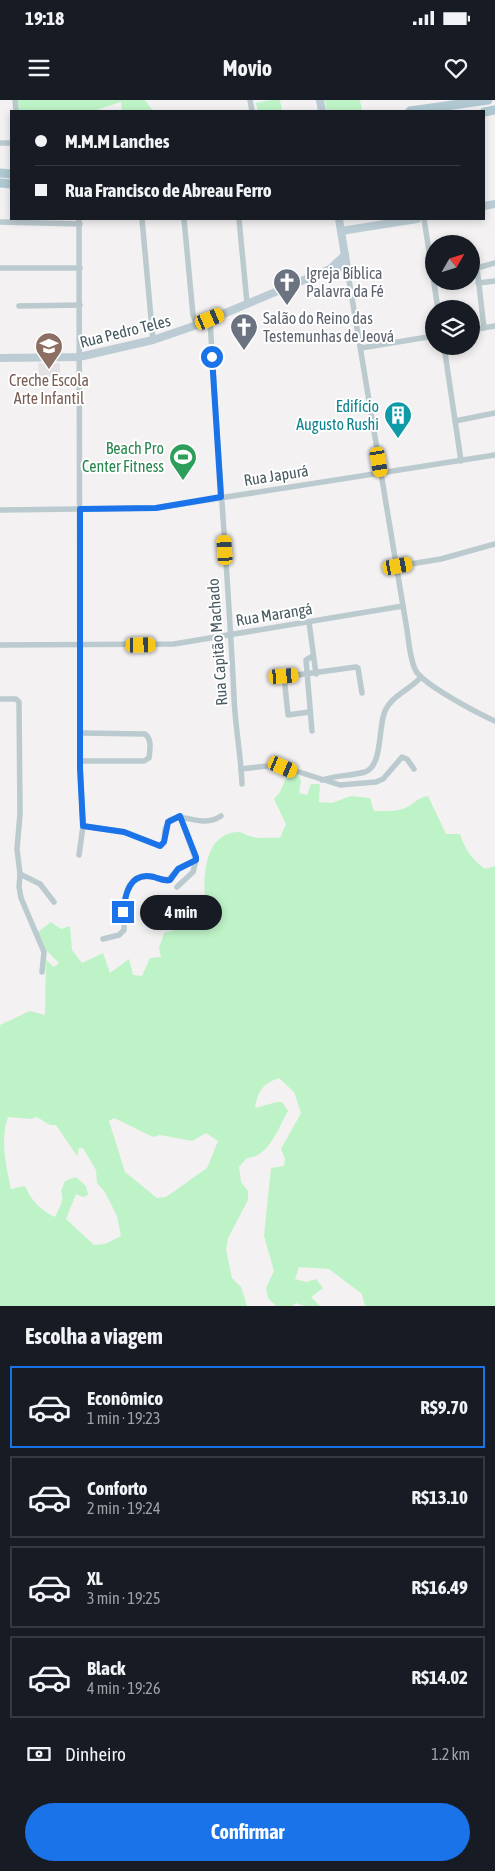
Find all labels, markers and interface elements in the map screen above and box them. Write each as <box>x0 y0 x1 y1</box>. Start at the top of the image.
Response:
text: 19:18 <box>25 7 64 29</box>
icon: menu <box>25 54 53 82</box>
icon: heart <box>442 54 470 82</box>
text: Movio <box>223 55 272 81</box>
text: M.M.M Lanches <box>65 130 170 152</box>
text: Rua Francisco de Abreau Ferro <box>65 179 272 201</box>
north arrow <box>425 235 480 290</box>
map controls <box>425 235 480 355</box>
place label: Igreja Bíblica Palavra da Fé <box>306 264 384 300</box>
church icon: Igreja Bíblica Palavra da Fé <box>272 267 302 306</box>
button: layers <box>425 300 480 355</box>
car <box>193 306 226 332</box>
place label: Salão do Reino das Testemunhas de Jeová <box>263 309 394 345</box>
street label: Rua Pedro Teles <box>78 311 172 351</box>
church icon: Salão do Reino das Testemunhas de Jeová <box>229 312 259 351</box>
school or university icon: Creche Escola Arte Infantil <box>34 331 64 370</box>
route start <box>201 346 223 368</box>
place label: Creche Escola Arte Infantil <box>9 371 89 407</box>
place label: Edifício Augusto Rushi <box>296 397 379 434</box>
building icon: Edifício Augusto Rushi <box>383 400 413 439</box>
place label: Beach Pro Center Fitness <box>82 439 164 475</box>
sports icon: Beach Pro Center Fitness <box>168 442 198 481</box>
car <box>369 446 388 478</box>
street label: Rua Japurá <box>242 461 310 490</box>
car <box>216 535 233 565</box>
car <box>381 556 414 576</box>
street label: Rua Capitão Machado <box>204 578 231 706</box>
street label: Rua Marangá <box>235 599 314 630</box>
car <box>125 637 156 653</box>
car <box>268 667 299 685</box>
car <box>266 754 299 780</box>
callout: 4 min <box>140 894 223 930</box>
route end <box>112 901 134 923</box>
text: 4 min <box>165 903 197 921</box>
text: Escolha a viagem <box>25 1323 163 1349</box>
icon: car <box>27 1385 72 1430</box>
text: Econômico <box>87 1387 163 1409</box>
text: R$9.70 <box>420 1396 468 1418</box>
text: 1 min · 19:23 <box>87 1409 160 1427</box>
icon: car <box>27 1475 72 1520</box>
text: Conforto <box>87 1477 148 1499</box>
text: R$13.10 <box>411 1486 468 1508</box>
text: 2 min · 19:24 <box>87 1499 160 1517</box>
icon: car <box>27 1565 72 1610</box>
text: XL <box>87 1567 103 1589</box>
text: R$16.49 <box>411 1576 468 1598</box>
text: 3 min · 19:25 <box>87 1589 160 1607</box>
icon: car <box>27 1655 72 1700</box>
text: Black <box>87 1657 125 1679</box>
text: R$14.02 <box>411 1666 468 1688</box>
text: 4 min · 19:26 <box>87 1679 160 1697</box>
icon: cash <box>25 1740 53 1768</box>
text: Dinheiro <box>65 1743 126 1765</box>
text: 1.2 km <box>431 1745 470 1763</box>
button: Confirmar <box>25 1803 470 1861</box>

